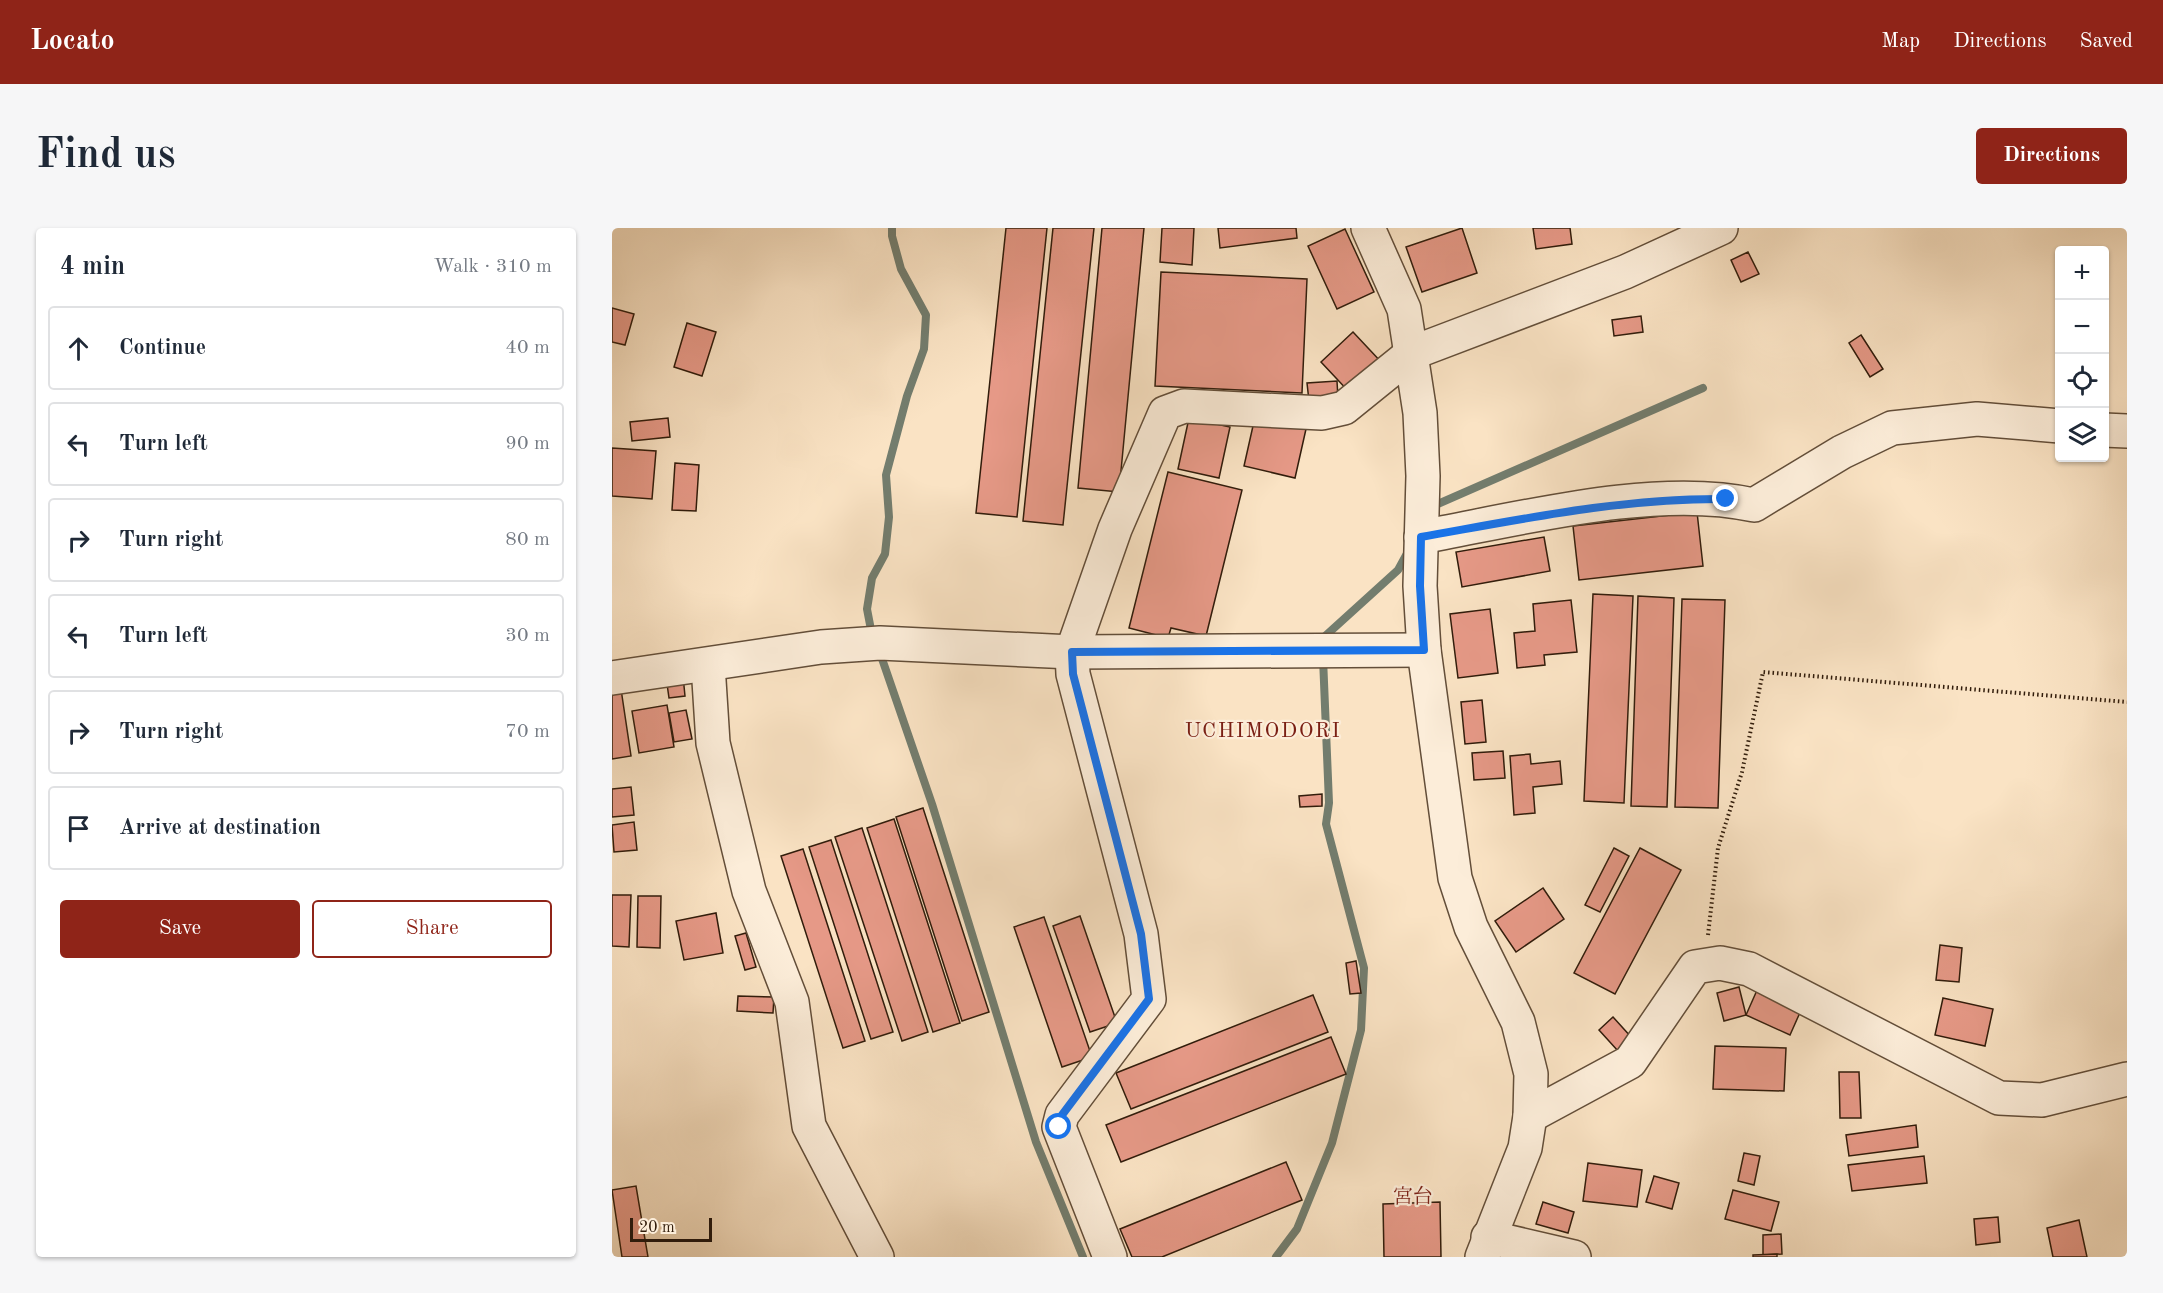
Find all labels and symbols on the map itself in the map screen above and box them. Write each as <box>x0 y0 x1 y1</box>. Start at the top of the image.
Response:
route end <box>1712 485 1738 511</box>
district label: UCHIMODORI <box>1185 721 1341 742</box>
route start <box>1045 1113 1071 1139</box>
district label: 宮台 <box>1393 1185 1433 1208</box>
scale bar <box>630 1215 712 1242</box>

